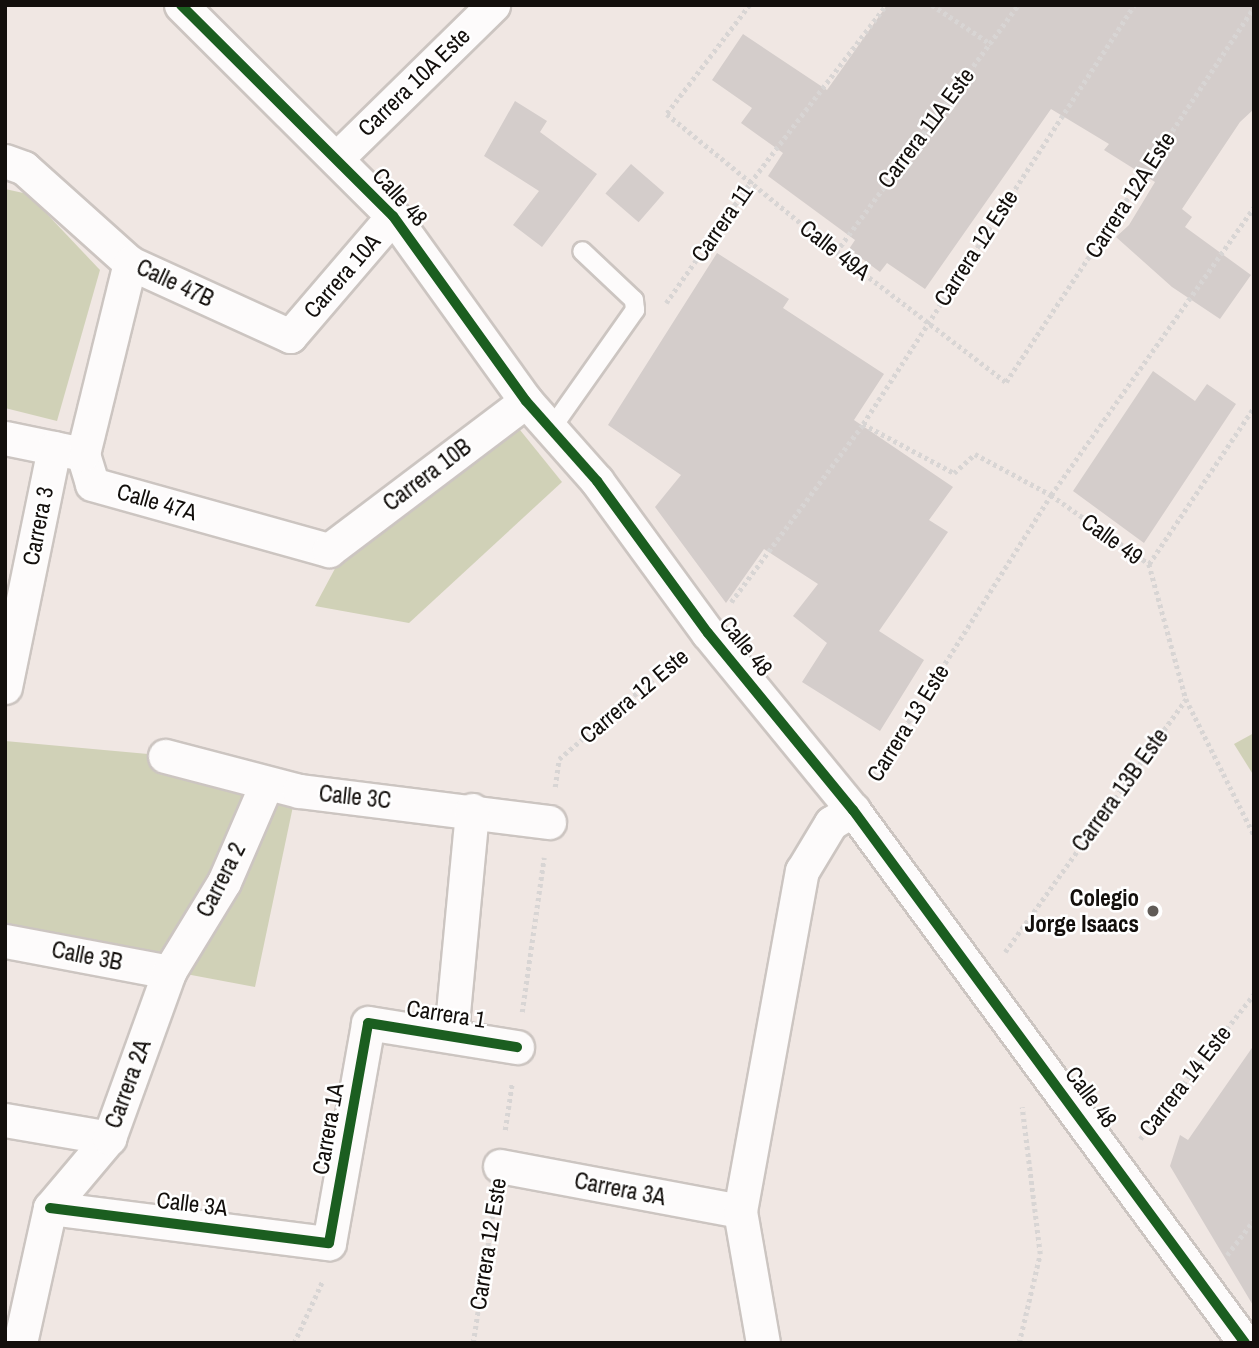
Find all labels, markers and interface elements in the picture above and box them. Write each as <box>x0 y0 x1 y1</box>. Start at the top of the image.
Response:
street label: Carrera 10A Este <box>352 21 476 143</box>
street label: Carrera 11A Este <box>872 62 980 194</box>
street label: Carrera 12A Este <box>1079 126 1181 264</box>
street label: Calle 48 <box>367 162 433 232</box>
street label: Carrera 11 <box>685 179 759 267</box>
street label: Carrera 12 Este <box>928 185 1024 311</box>
street label: Calle 49A <box>794 214 876 286</box>
street label: Carrera 10A <box>298 228 386 324</box>
street label: Calle 47B <box>132 253 218 313</box>
street label: Carrera 10B <box>378 433 476 517</box>
street label: Calle 47A <box>114 477 200 527</box>
street label: Carrera 3 <box>17 484 59 568</box>
street label: Calle 49 <box>1076 508 1148 570</box>
street label: Calle 48 <box>714 610 778 682</box>
street label: Carrera 12 Este <box>574 643 694 749</box>
street label: Carrera 13 Este <box>861 659 955 787</box>
street label: Carrera 13B Este <box>1066 723 1174 857</box>
street label: Calle 3C <box>318 779 392 815</box>
street label: Carrera 2 <box>191 838 251 922</box>
place label: Colegio Jorge Isaacs <box>1025 884 1139 938</box>
marker: Colegio Jorge Isaacs <box>1145 903 1161 919</box>
street label: Calle 3B <box>49 936 125 976</box>
street label: Carrera 1 <box>405 994 487 1034</box>
street label: Carrera 14 Este <box>1133 1020 1237 1142</box>
street label: Carrera 2A <box>99 1036 157 1132</box>
street label: Calle 48 <box>1059 1061 1123 1133</box>
street label: Carrera 1A <box>306 1081 350 1177</box>
street label: Carrera 3A <box>572 1167 668 1211</box>
street label: Carrera 12 Este <box>464 1176 512 1312</box>
street label: Calle 3A <box>155 1186 229 1222</box>

